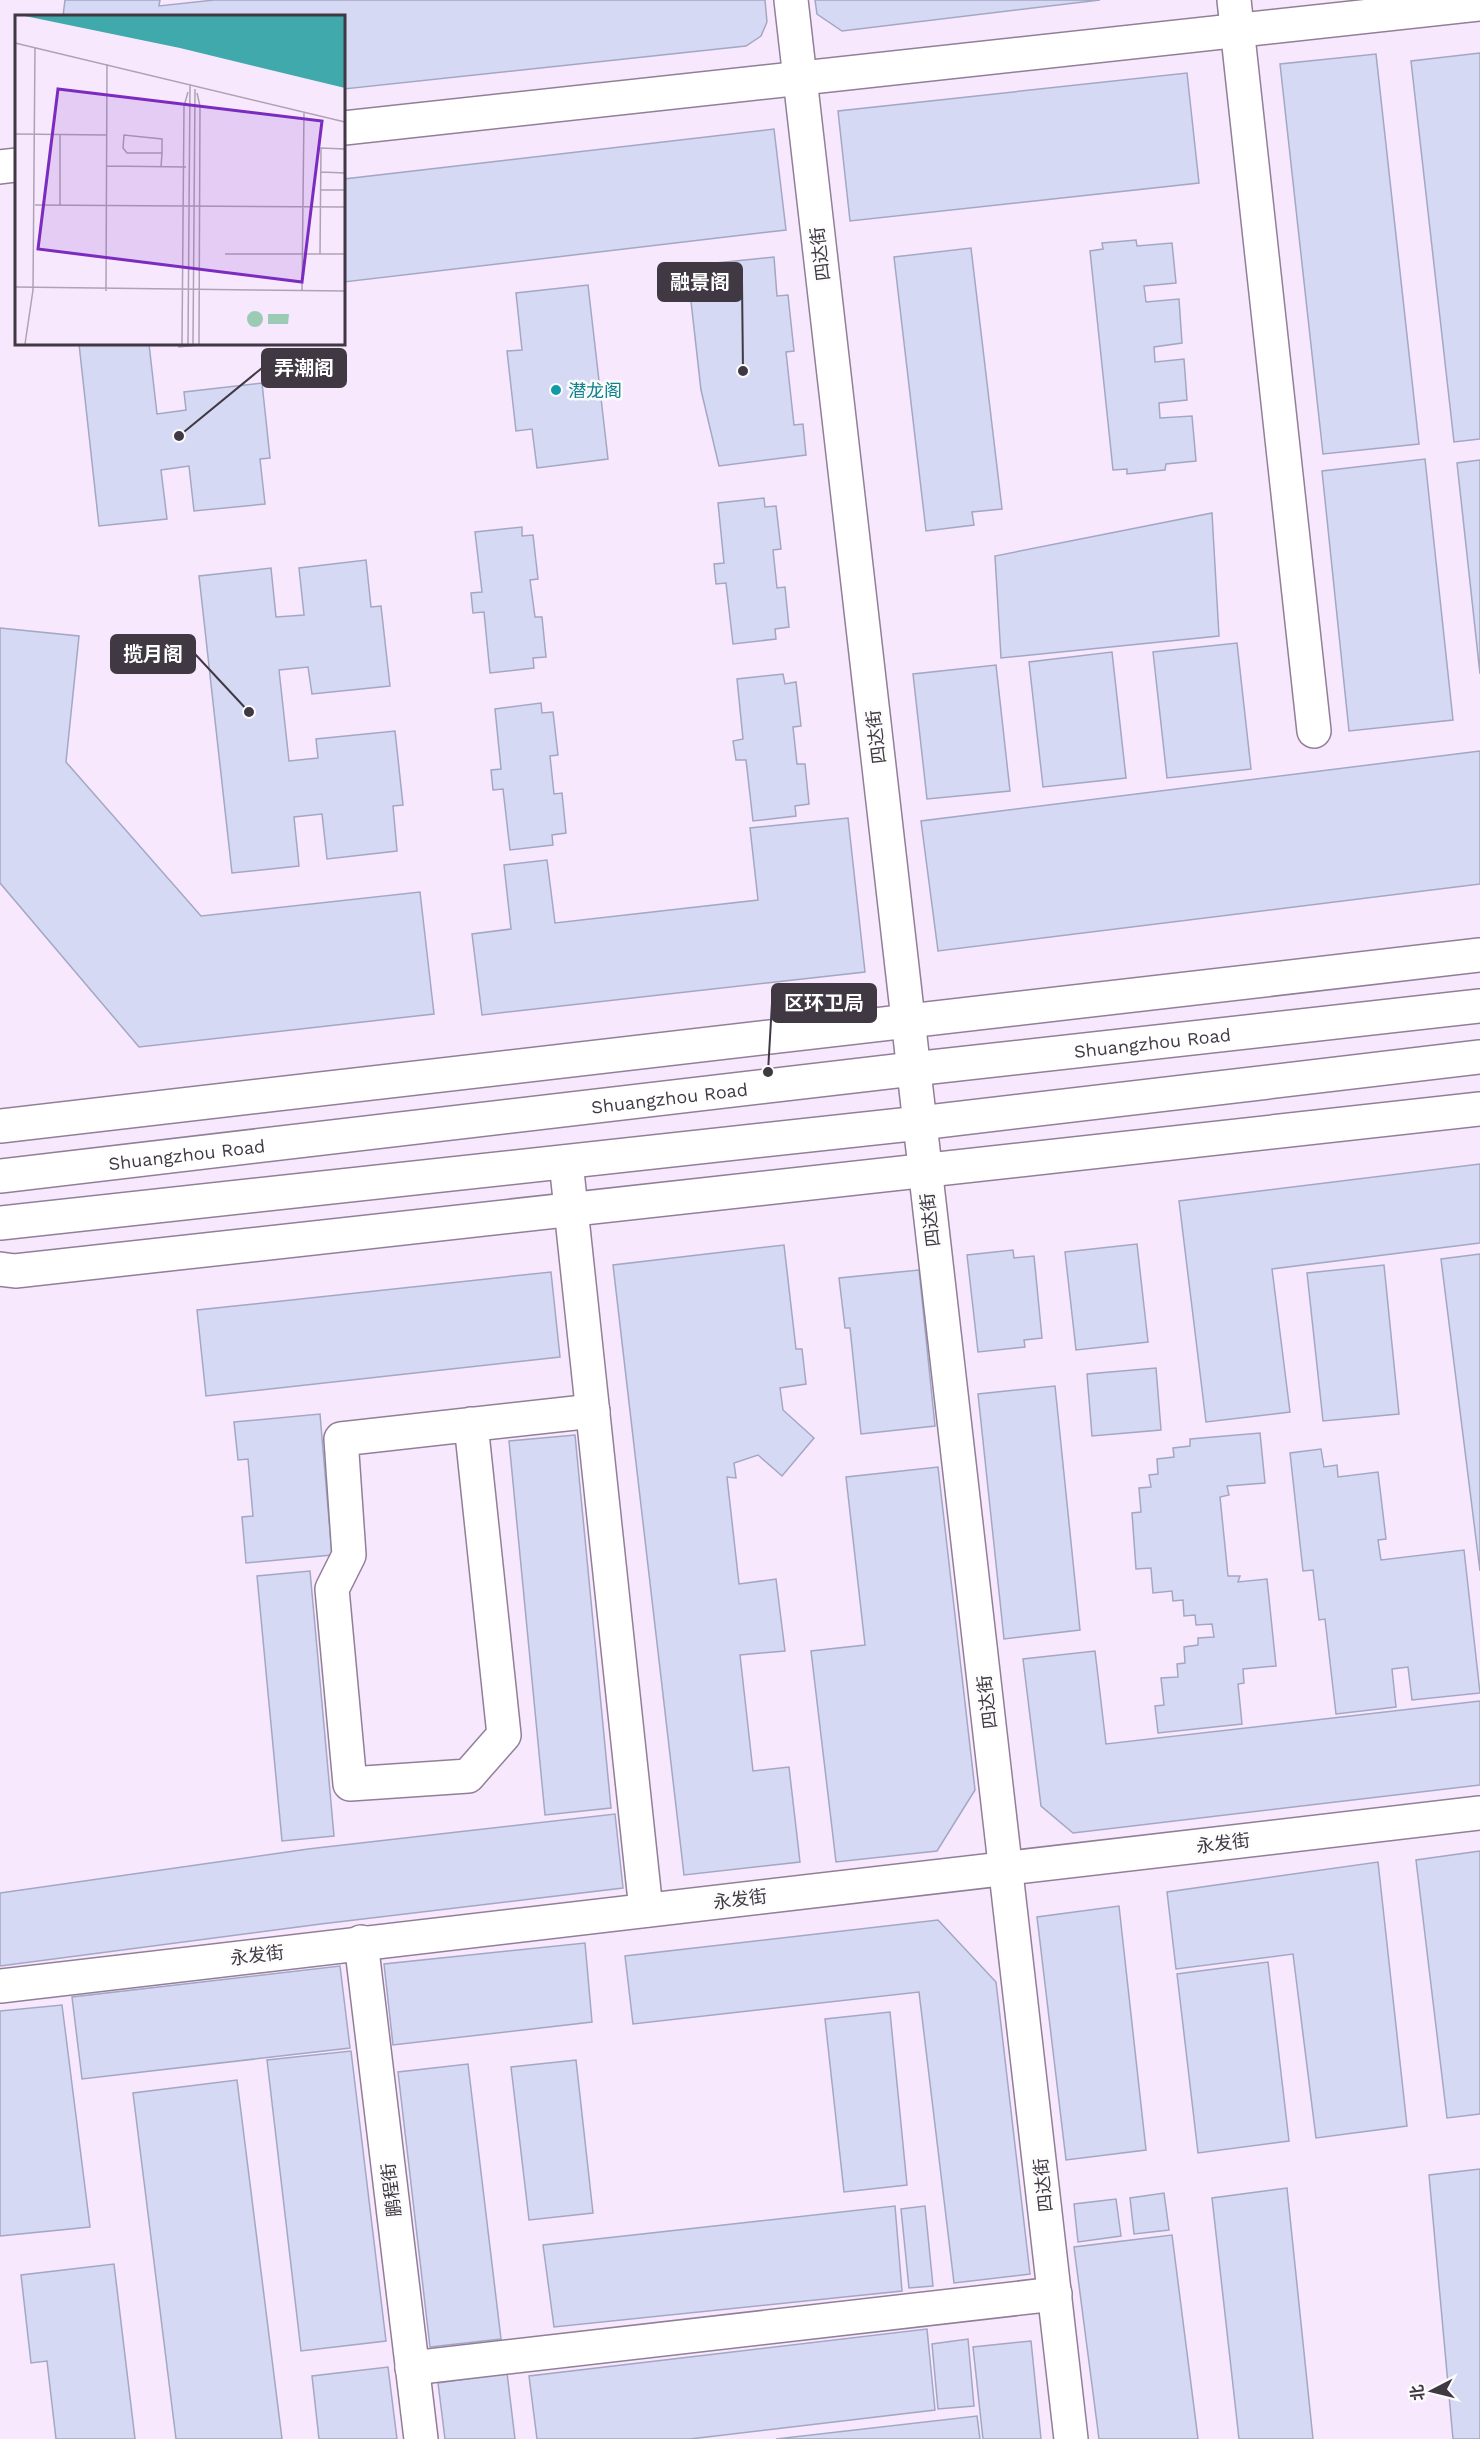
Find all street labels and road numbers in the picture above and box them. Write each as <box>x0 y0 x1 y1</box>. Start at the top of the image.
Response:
street label: 四达街 <box>806 226 834 282</box>
street label: 四达街 <box>862 709 890 765</box>
street label: Shuangzhou Road <box>1073 1023 1232 1062</box>
street label: Shuangzhou Road <box>590 1078 749 1117</box>
street label: Shuangzhou Road <box>107 1135 266 1174</box>
street label: 四达街 <box>916 1192 944 1248</box>
street label: 四达街 <box>973 1674 1001 1730</box>
street label: 永发街 <box>1195 1829 1251 1857</box>
street label: 永发街 <box>712 1885 768 1913</box>
street label: 永发街 <box>229 1941 285 1969</box>
street label: 四达街 <box>1030 2157 1056 2213</box>
street label: 鹏程街 <box>377 2162 405 2218</box>

